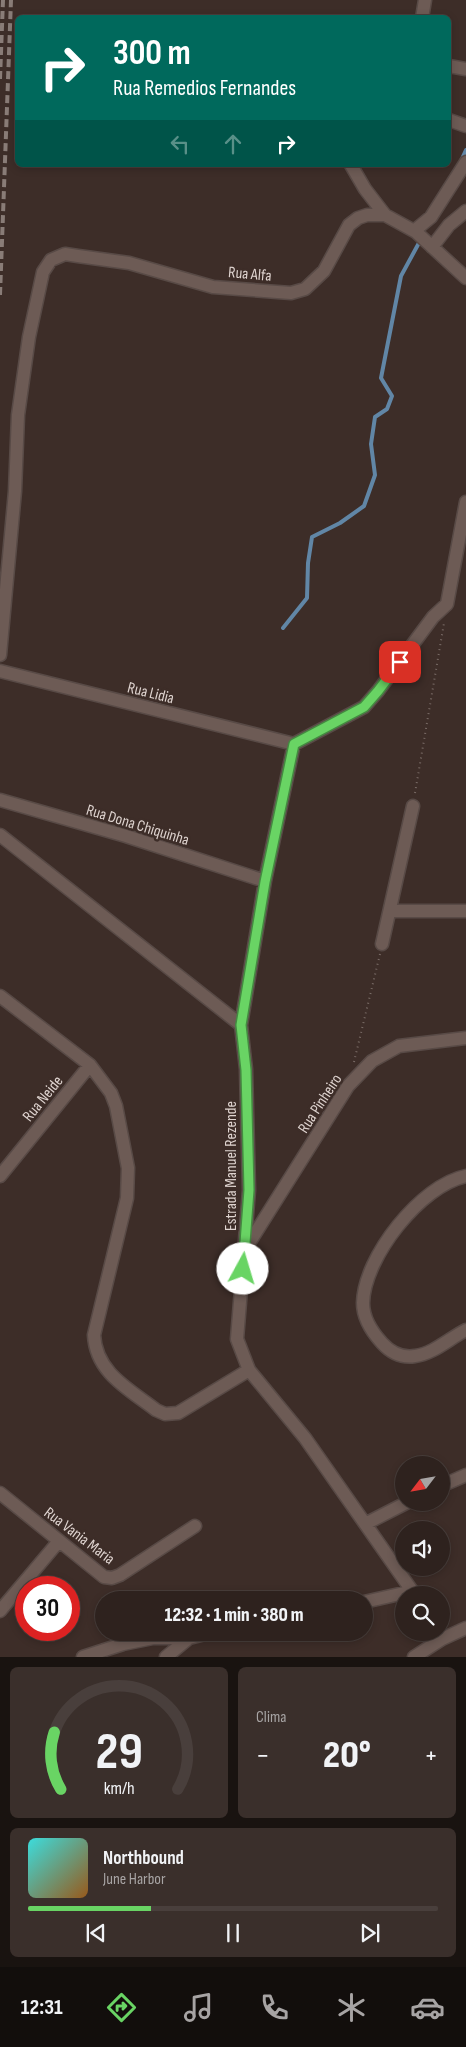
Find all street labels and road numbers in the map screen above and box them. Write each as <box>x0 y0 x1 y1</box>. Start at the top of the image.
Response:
street label: Rua Alfa <box>227 263 272 286</box>
street label: Rua Lidia <box>125 678 176 708</box>
street label: Rua Dona Chiquinha <box>84 801 191 850</box>
street label: Rua Pinheiro <box>294 1071 346 1137</box>
street label: Rua Neide <box>19 1072 67 1126</box>
street label: Estrada Manuel Rezende <box>222 1101 241 1231</box>
street label: Rua Vania Maria <box>40 1503 118 1569</box>

